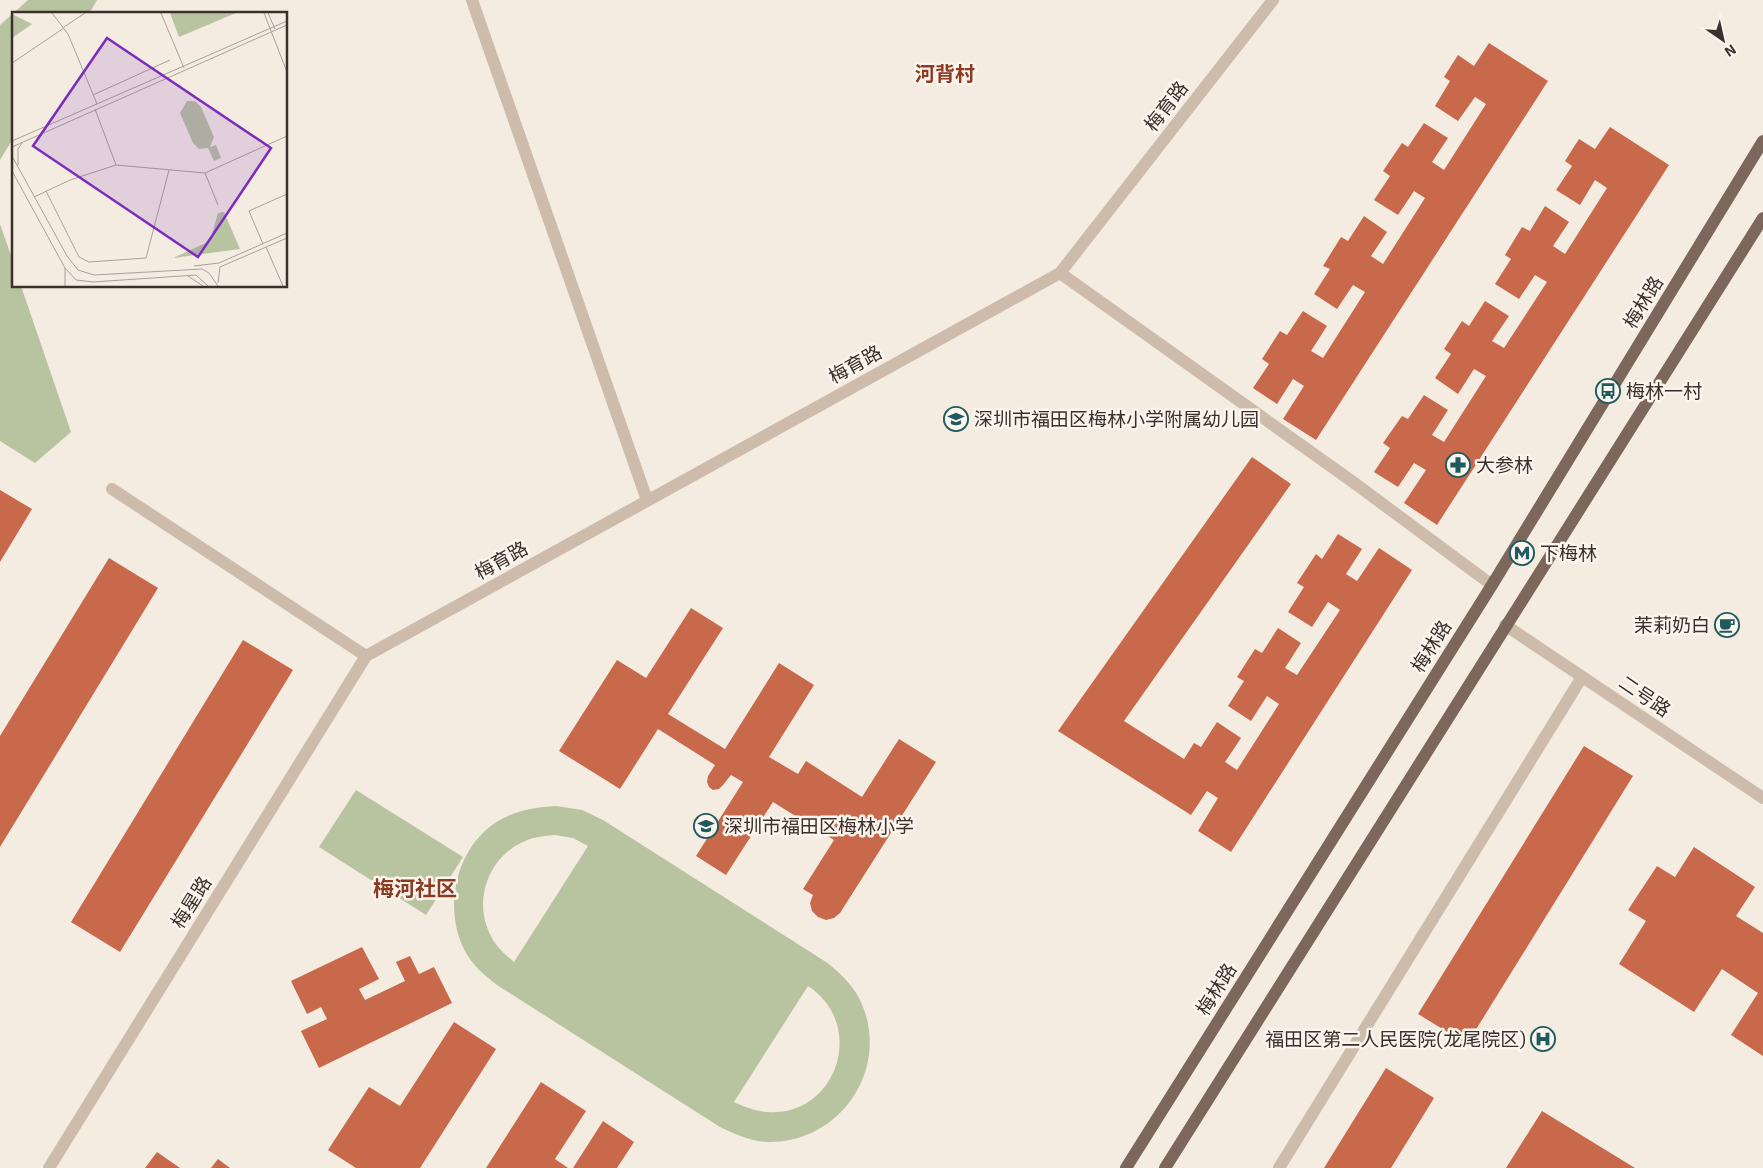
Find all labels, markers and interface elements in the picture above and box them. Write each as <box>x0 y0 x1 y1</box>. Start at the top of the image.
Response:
inset map <box>12 12 288 288</box>
north arrow <box>1698 15 1748 65</box>
text: N <box>1722 41 1739 61</box>
district label: 河背村 <box>915 61 975 85</box>
street label: 梅育路 <box>1139 76 1192 135</box>
street label: 梅林路 <box>1618 271 1667 332</box>
street label: 梅育路 <box>824 340 885 387</box>
bus stop icon: 梅林一村 <box>1595 378 1621 404</box>
place label: 梅林一村 <box>1626 379 1702 402</box>
school or university icon: 深圳市福田区梅林小学附属幼儿园 <box>943 406 969 432</box>
place label: 深圳市福田区梅林小学附属幼儿园 <box>974 407 1259 430</box>
pharmacy icon: 大参林 <box>1445 452 1471 478</box>
place label: 大参林 <box>1476 453 1533 476</box>
street label: 梅育路 <box>470 536 531 583</box>
metro station icon: 下梅林 <box>1509 540 1535 566</box>
place label: 下梅林 <box>1540 541 1597 564</box>
cafe icon: 茉莉奶白 <box>1714 612 1740 638</box>
place label: 茉莉奶白 <box>1634 613 1710 636</box>
street label: 梅林路 <box>1406 615 1455 676</box>
street label: 二号路 <box>1615 670 1675 721</box>
school or university icon: 深圳市福田区梅林小学 <box>693 813 719 839</box>
place label: 深圳市福田区梅林小学 <box>724 814 914 837</box>
street label: 梅星路 <box>166 871 215 932</box>
district label: 梅河社区 <box>373 875 457 900</box>
street label: 梅林路 <box>1191 958 1240 1019</box>
hospital icon: 福田区第二人民医院(龙尾院区) <box>1530 1026 1556 1052</box>
place label: 福田区第二人民医院(龙尾院区) <box>1265 1027 1526 1050</box>

